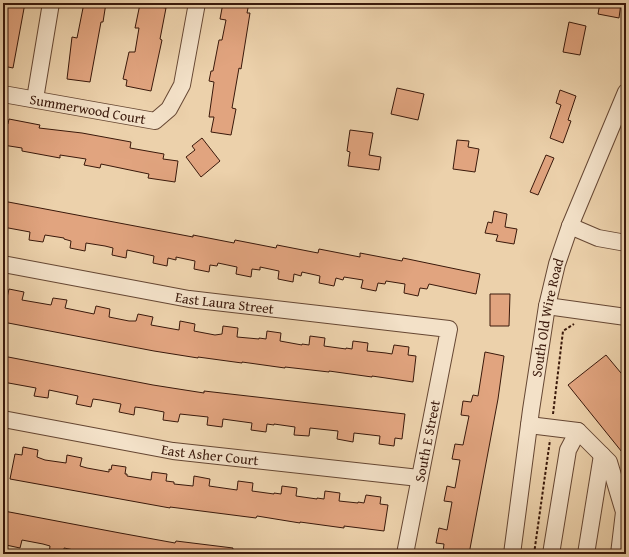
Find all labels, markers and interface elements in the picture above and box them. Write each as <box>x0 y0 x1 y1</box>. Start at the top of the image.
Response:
street label: Summerwood Court <box>28 89 147 129</box>
street label: South Old Wire Road <box>526 255 569 379</box>
street label: East Laura Street <box>174 287 275 319</box>
street label: South E Street <box>409 398 445 484</box>
street label: East Asher Court <box>159 439 260 470</box>

